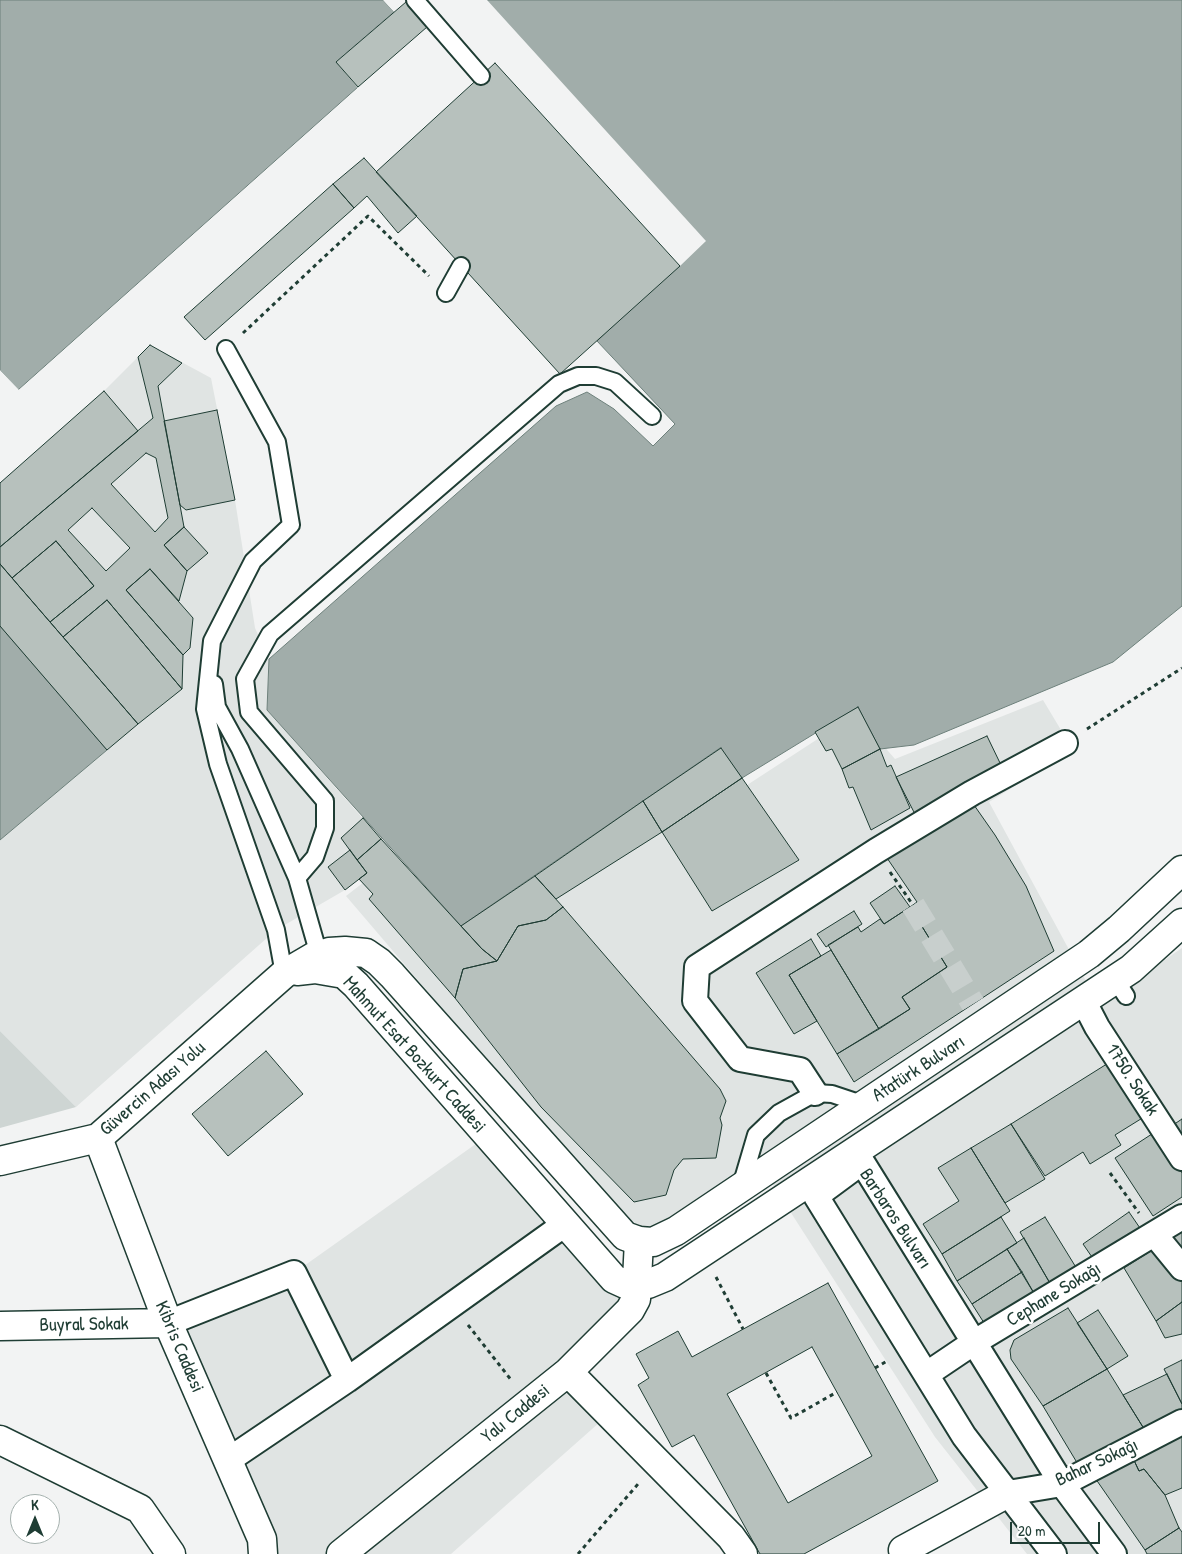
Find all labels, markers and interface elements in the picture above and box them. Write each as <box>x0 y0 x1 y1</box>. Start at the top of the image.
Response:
street label: Mahmut Esat Bozkurt Caddesi <box>338 972 490 1138</box>
street label: Atatürk Bulvarı <box>868 1031 970 1107</box>
street label: Güvercin Adası Yolu <box>95 1037 211 1141</box>
street label: 1750. Sokak <box>1100 1040 1164 1120</box>
street label: Barbaros Bulvarı <box>854 1164 936 1274</box>
street label: Cephane Sokağı <box>1002 1258 1106 1332</box>
street label: Kibris Caddesi <box>150 1298 208 1396</box>
street label: Buyral Sokak <box>39 1313 129 1337</box>
street label: Yalı Caddesi <box>477 1380 555 1448</box>
street label: Bahar Sokağı <box>1052 1434 1142 1492</box>
north arrow <box>10 1494 60 1544</box>
text: K <box>31 1495 39 1514</box>
scale bar <box>1012 1512 1102 1544</box>
text: 20 m <box>1018 1520 1045 1541</box>

